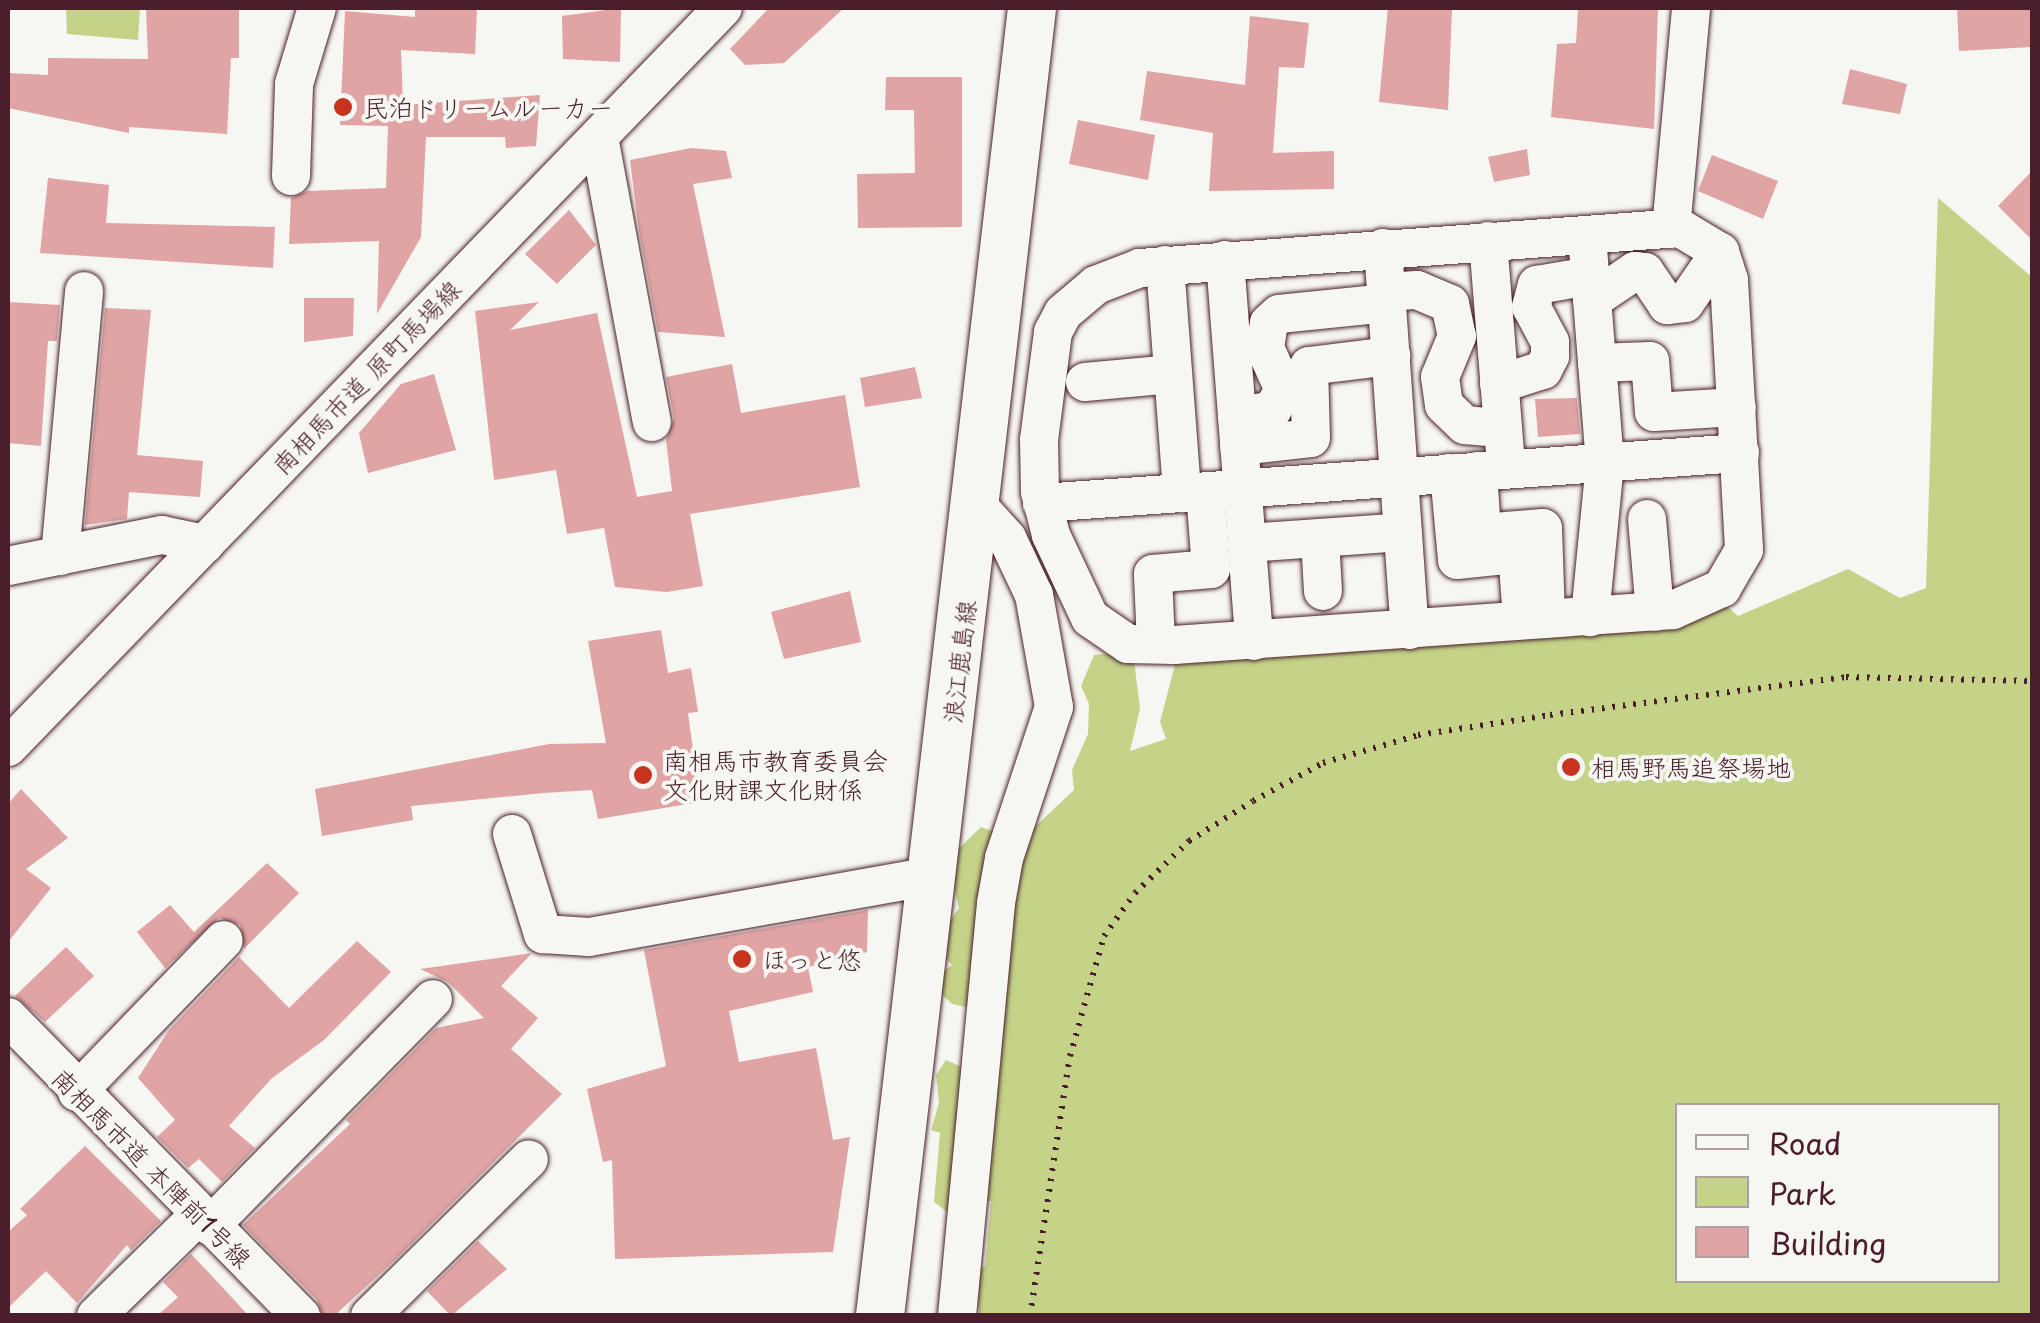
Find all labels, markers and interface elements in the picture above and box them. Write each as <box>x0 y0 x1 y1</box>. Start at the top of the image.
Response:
place label: 民泊ドリームルーカー <box>363 92 614 122</box>
marker: 民泊ドリームルーカー <box>332 96 354 118</box>
street label: 南相馬市道 原町馬場線 <box>266 274 466 480</box>
street label: 浪江鹿島線 <box>936 598 982 726</box>
place label: 南相馬市教育委員会 文化財課文化財係 <box>663 746 888 805</box>
place label: 相馬野馬追祭場地 <box>1591 752 1791 782</box>
marker: 相馬野馬追祭場地 <box>1560 756 1582 778</box>
marker: 南相馬市教育委員会 文化財課文化財係 <box>632 764 654 786</box>
place label: ほっと悠 <box>762 944 862 974</box>
marker: ほっと悠 <box>731 948 753 970</box>
street label: 南相馬市道 本陣前1号線 <box>46 1062 258 1274</box>
legend <box>1675 1103 2000 1283</box>
text: Road <box>1769 1120 1842 1165</box>
text: Park <box>1769 1170 1836 1215</box>
text: Building <box>1769 1220 1886 1265</box>

